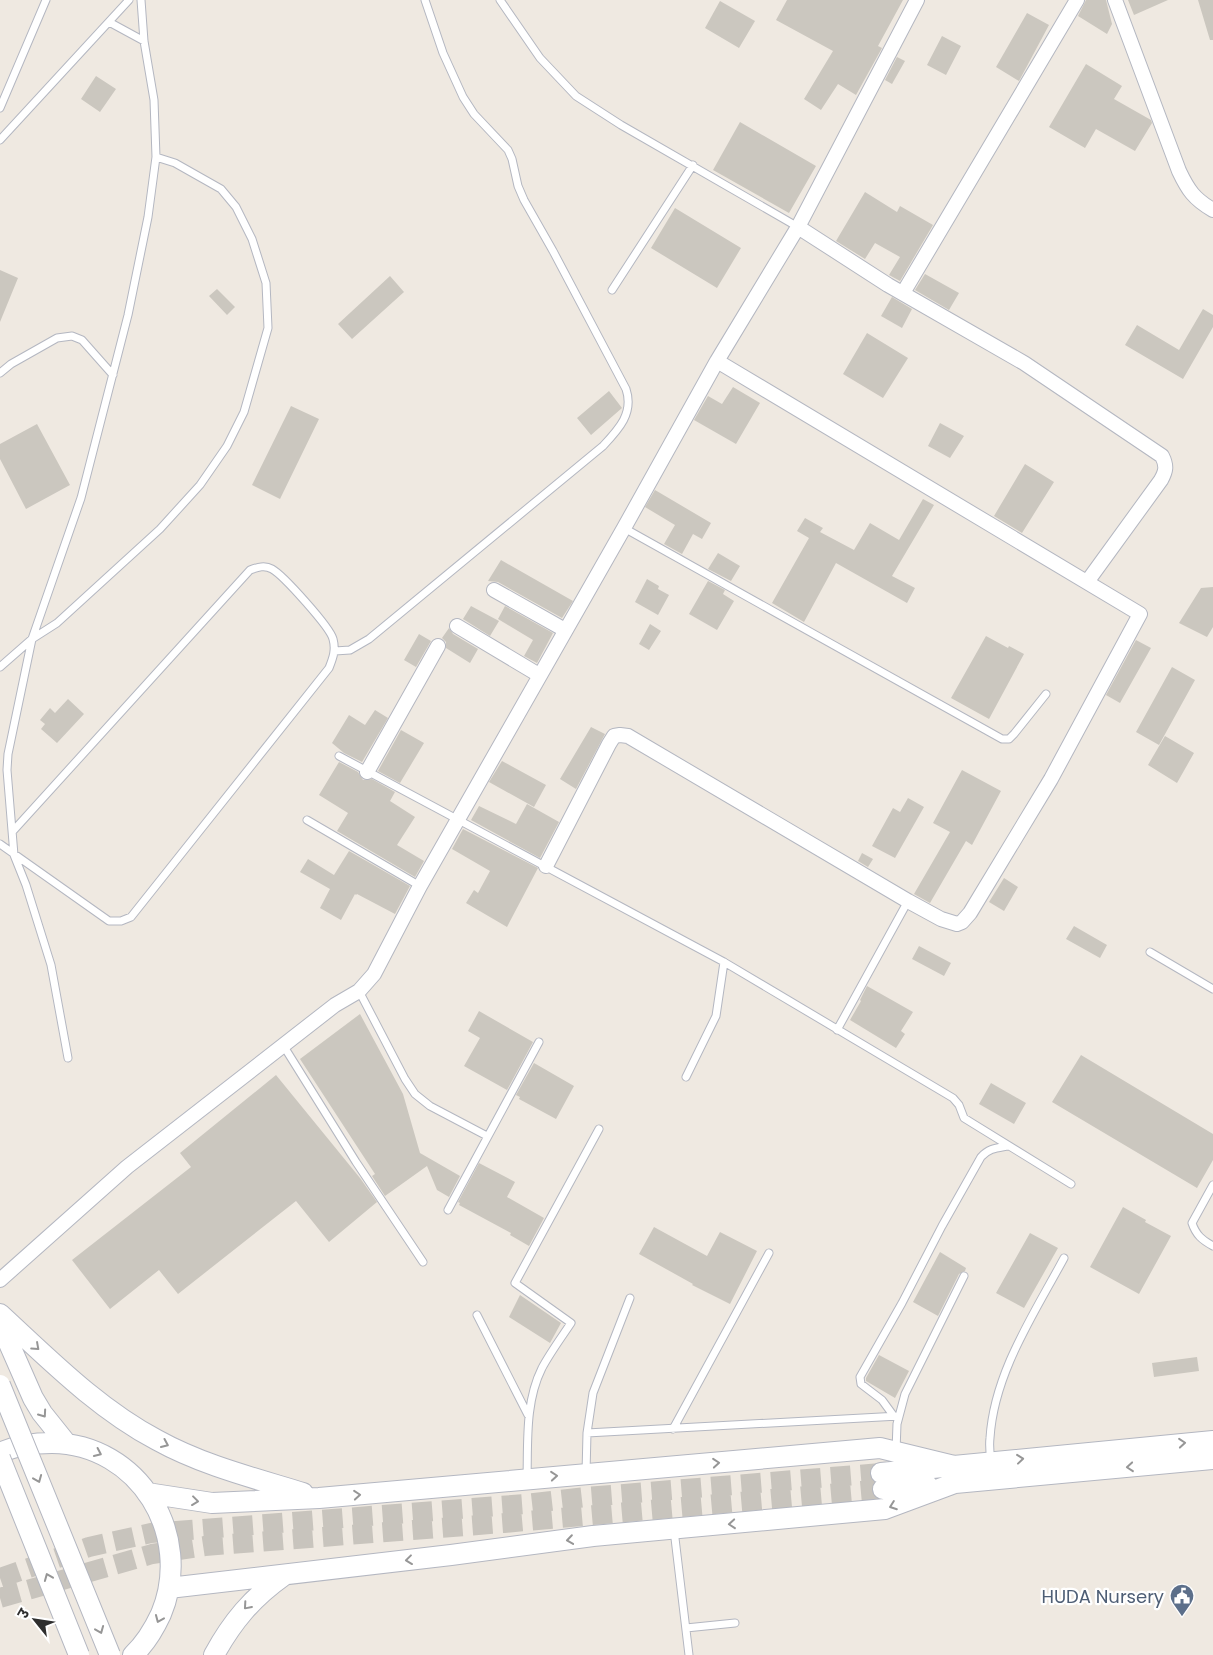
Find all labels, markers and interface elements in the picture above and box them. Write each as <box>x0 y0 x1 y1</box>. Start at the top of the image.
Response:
one-way arrow <box>31 1341 40 1350</box>
one-way arrow <box>37 1408 46 1418</box>
one-way arrow <box>160 1438 169 1449</box>
one-way arrow <box>1178 1438 1186 1449</box>
one-way arrow <box>93 1447 102 1458</box>
one-way arrow <box>1016 1454 1024 1465</box>
one-way arrow <box>712 1457 720 1468</box>
one-way arrow <box>1125 1461 1133 1472</box>
one-way arrow <box>550 1471 558 1482</box>
one-way arrow <box>32 1474 42 1483</box>
one-way arrow <box>354 1490 362 1501</box>
one-way arrow <box>191 1495 199 1506</box>
one-way arrow <box>889 1500 898 1510</box>
one-way arrow <box>727 1518 735 1529</box>
one-way arrow <box>566 1534 574 1544</box>
one-way arrow <box>404 1554 412 1565</box>
one-way arrow <box>44 1573 54 1582</box>
public building icon: HUDA Nursery <box>1169 1583 1195 1617</box>
place label: HUDA Nursery <box>1041 1584 1164 1609</box>
north arrow <box>10 1595 60 1645</box>
one-way arrow <box>244 1601 253 1610</box>
text: उ <box>13 1604 35 1623</box>
one-way arrow <box>154 1614 165 1623</box>
one-way arrow <box>94 1625 104 1633</box>

